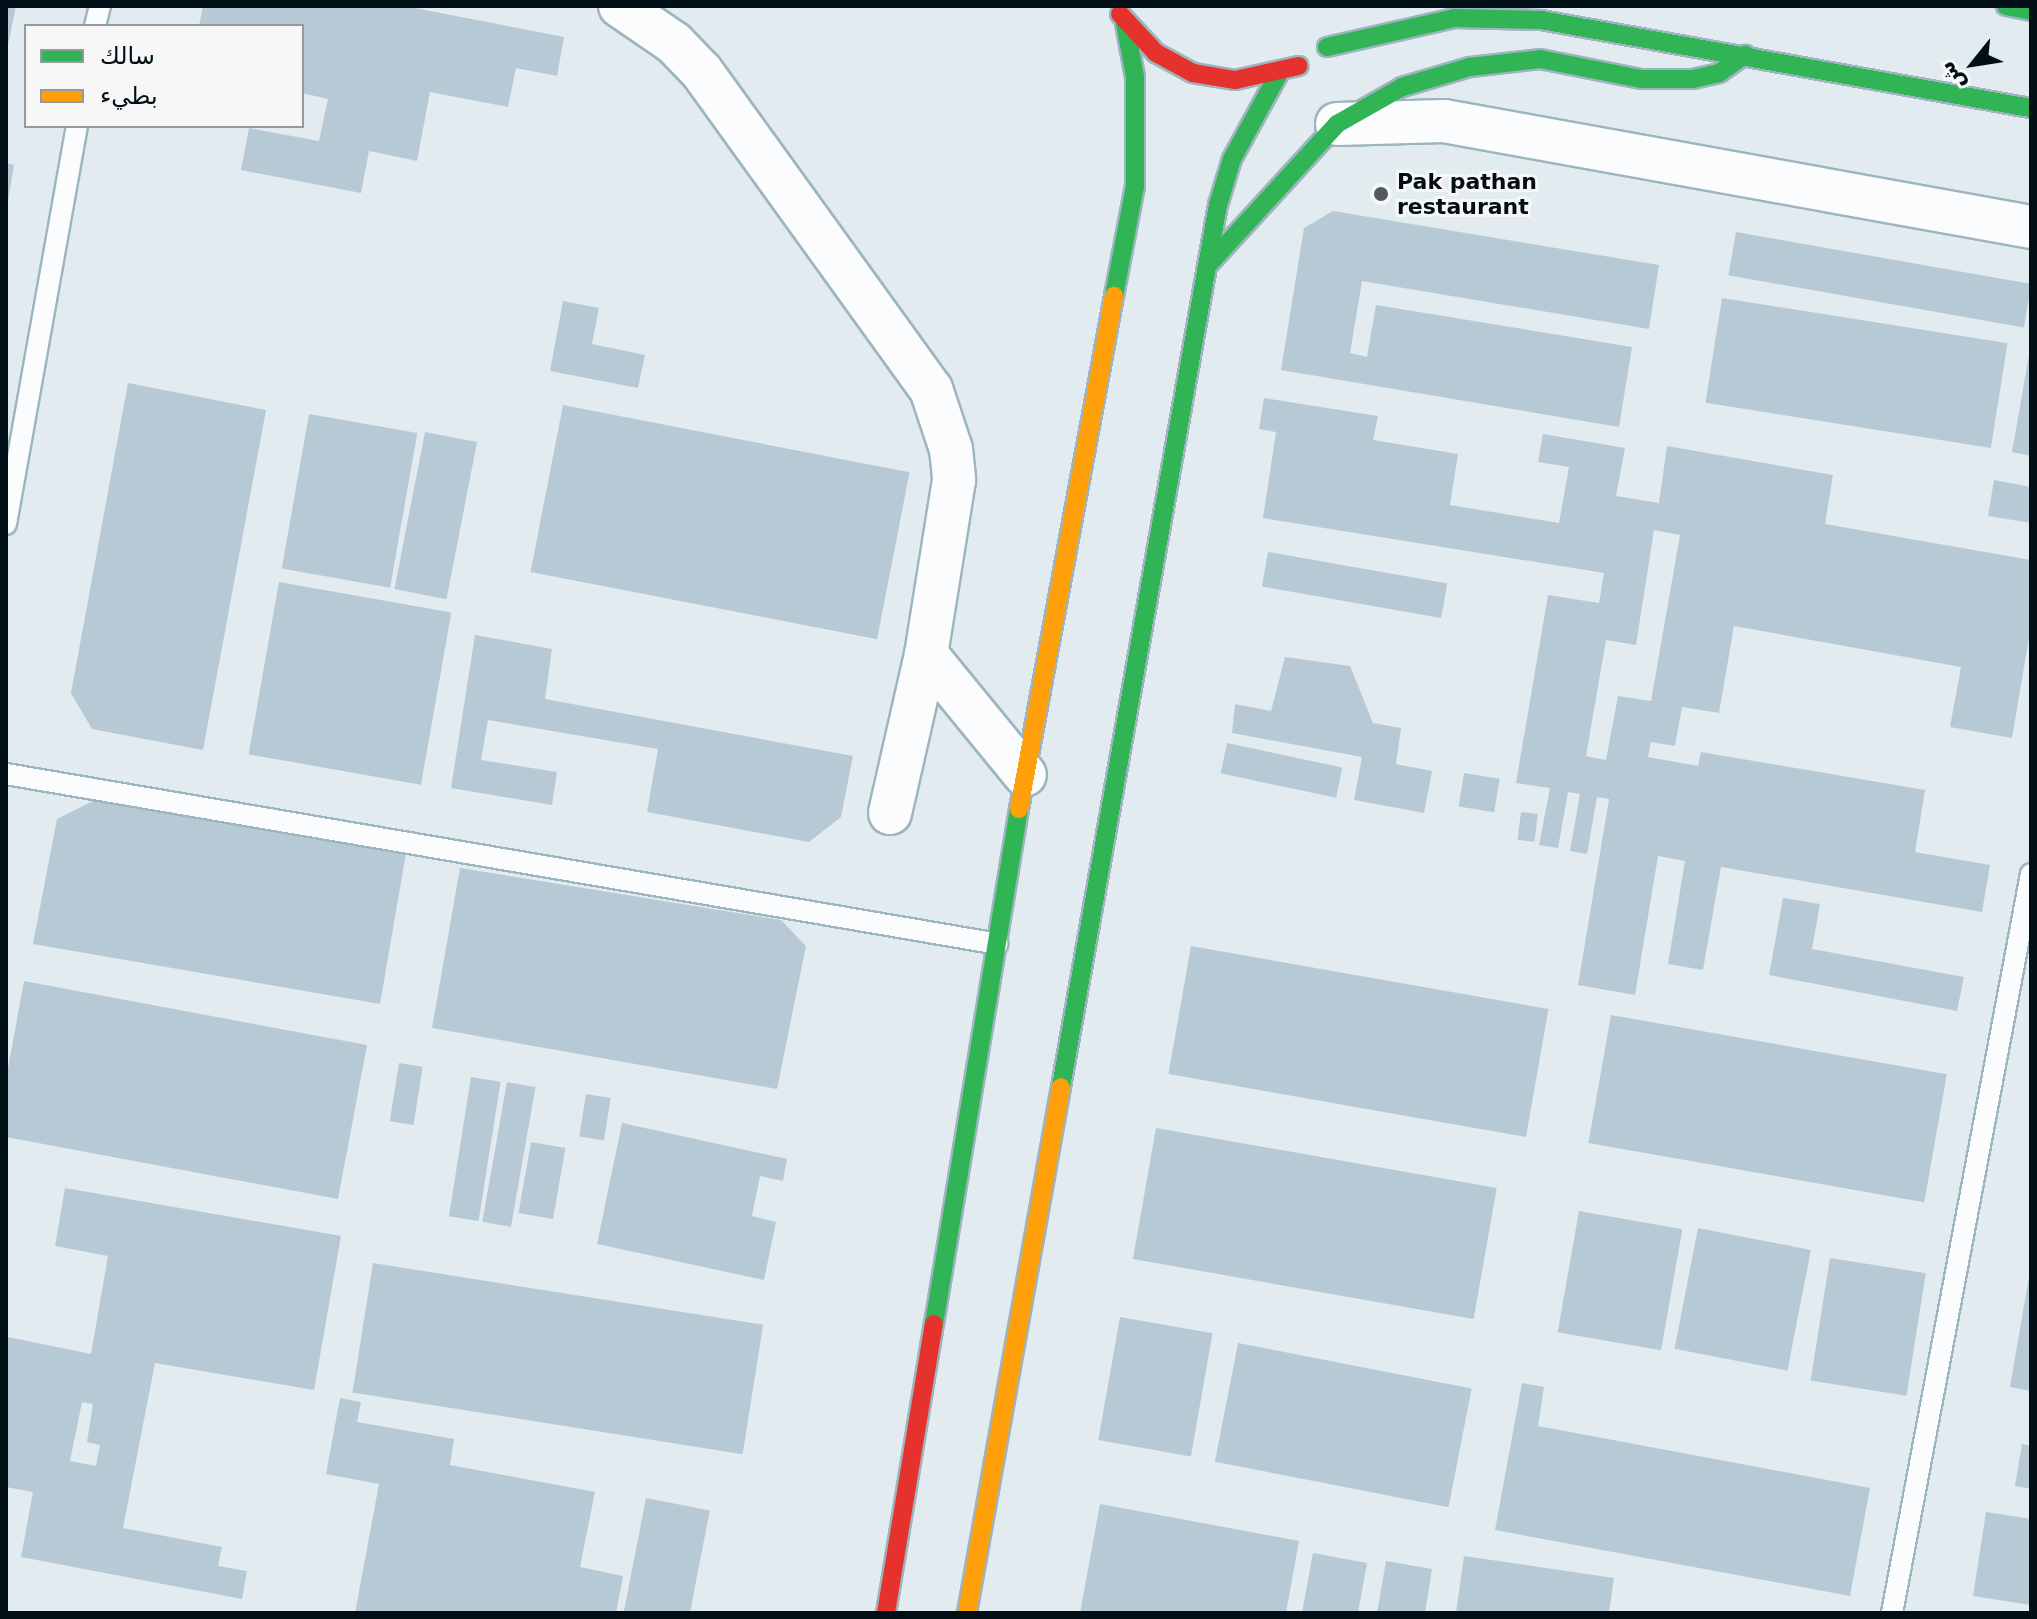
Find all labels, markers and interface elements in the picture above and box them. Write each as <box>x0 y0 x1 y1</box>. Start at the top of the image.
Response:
legend <box>24 24 304 128</box>
north arrow <box>1933 24 2013 104</box>
text: سالك <box>100 42 155 70</box>
text: ش <box>1933 57 1970 96</box>
text: بطيء <box>100 82 158 110</box>
place label: Pak pathan restaurant <box>1397 168 1537 220</box>
marker: Pak pathan restaurant <box>1372 185 1390 203</box>

